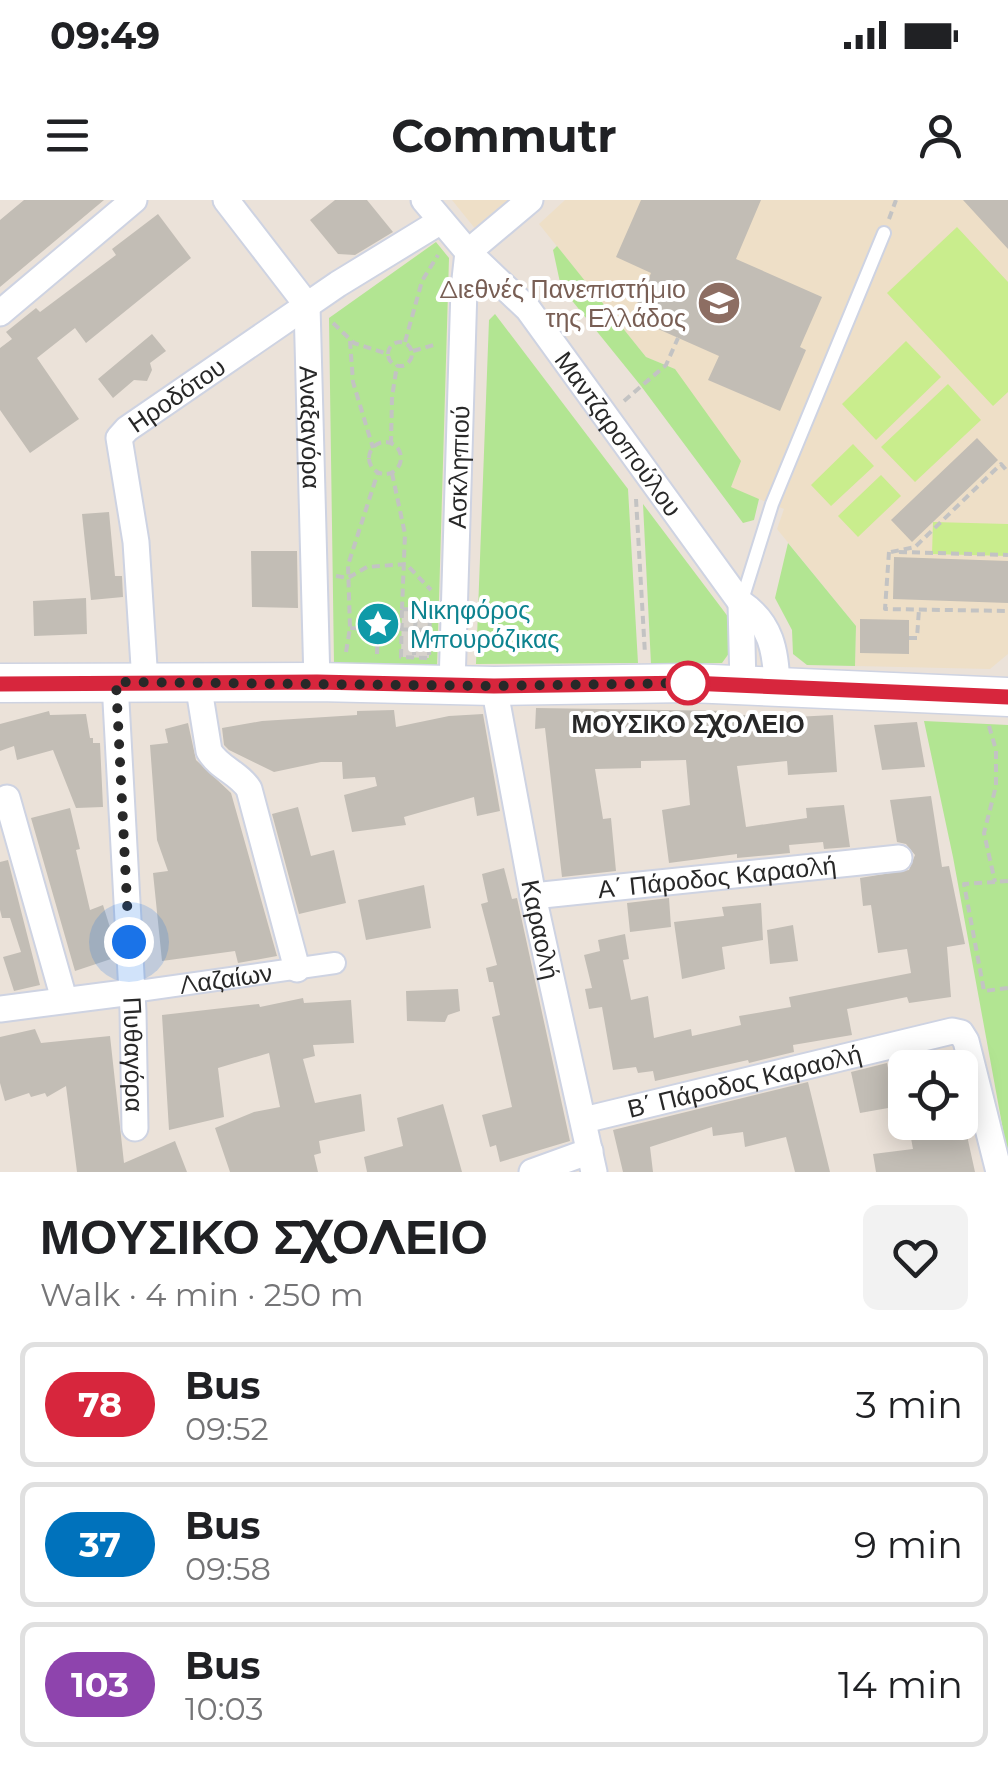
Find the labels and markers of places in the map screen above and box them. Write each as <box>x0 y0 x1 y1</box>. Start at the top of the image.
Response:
place label: Διεθνές Πανεπιστήμιο της Ελλάδος <box>440 274 686 333</box>
school or university icon: Διεθνές Πανεπιστήμιο της Ελλάδος <box>696 280 742 326</box>
place label: Νικηφόρος Μπουρόζικας <box>410 595 559 654</box>
place icon: Νικηφόρος Μπουρόζικας <box>355 601 401 647</box>
marker: ΜΟΥΣΙΚΟ ΣΧΟΛΕΙΟ <box>667 662 709 704</box>
place label: ΜΟΥΣΙΚΟ ΣΧΟΛΕΙΟ <box>571 709 805 739</box>

